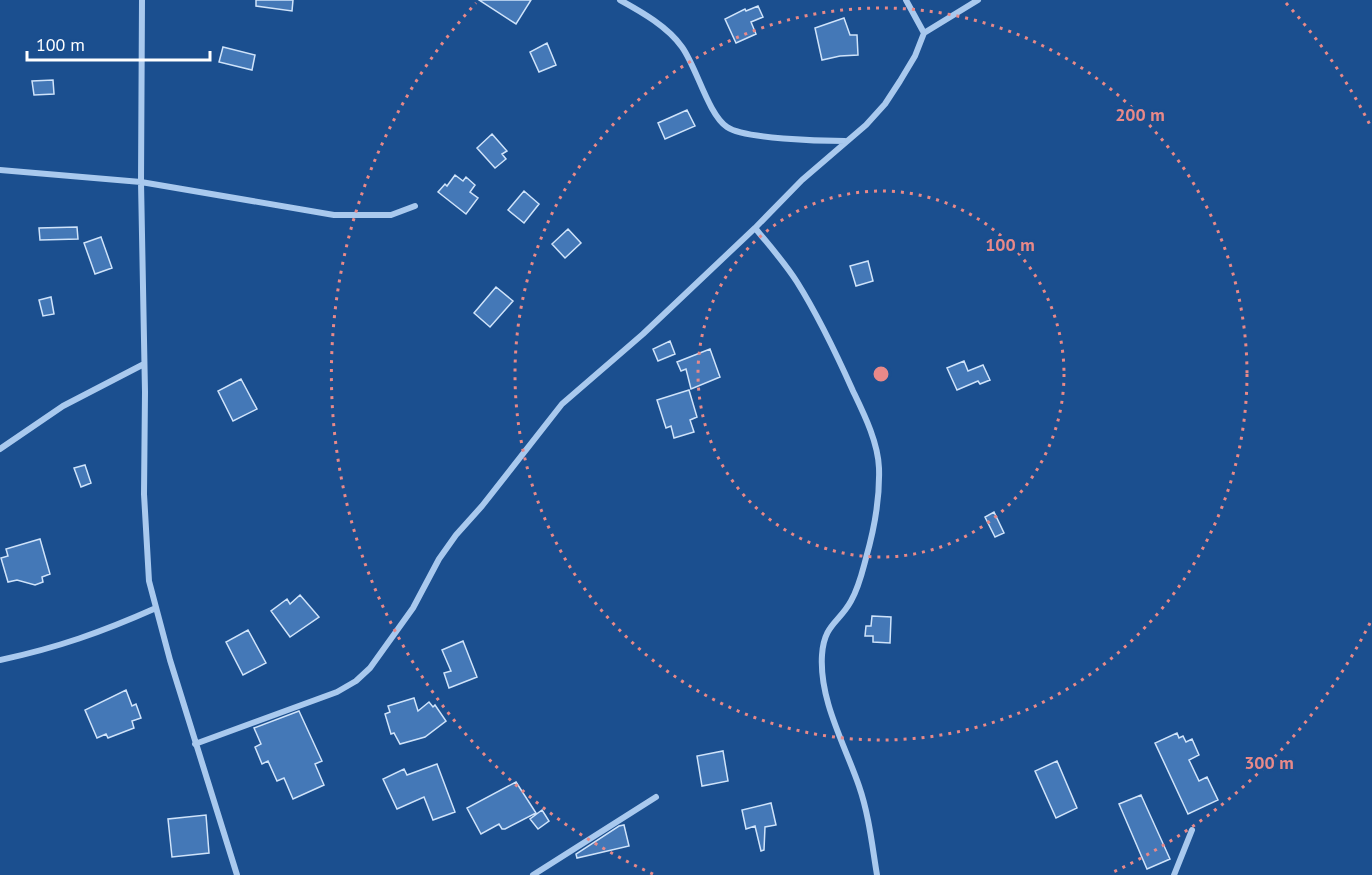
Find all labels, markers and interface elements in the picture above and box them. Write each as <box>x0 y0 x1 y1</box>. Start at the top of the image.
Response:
scale bar <box>27 24 210 62</box>
text: 100 m <box>36 33 85 56</box>
text: 200 m <box>1115 103 1165 126</box>
text: 100 m <box>985 233 1035 256</box>
centre of rings <box>871 364 891 384</box>
text: 300 m <box>1244 751 1294 774</box>

